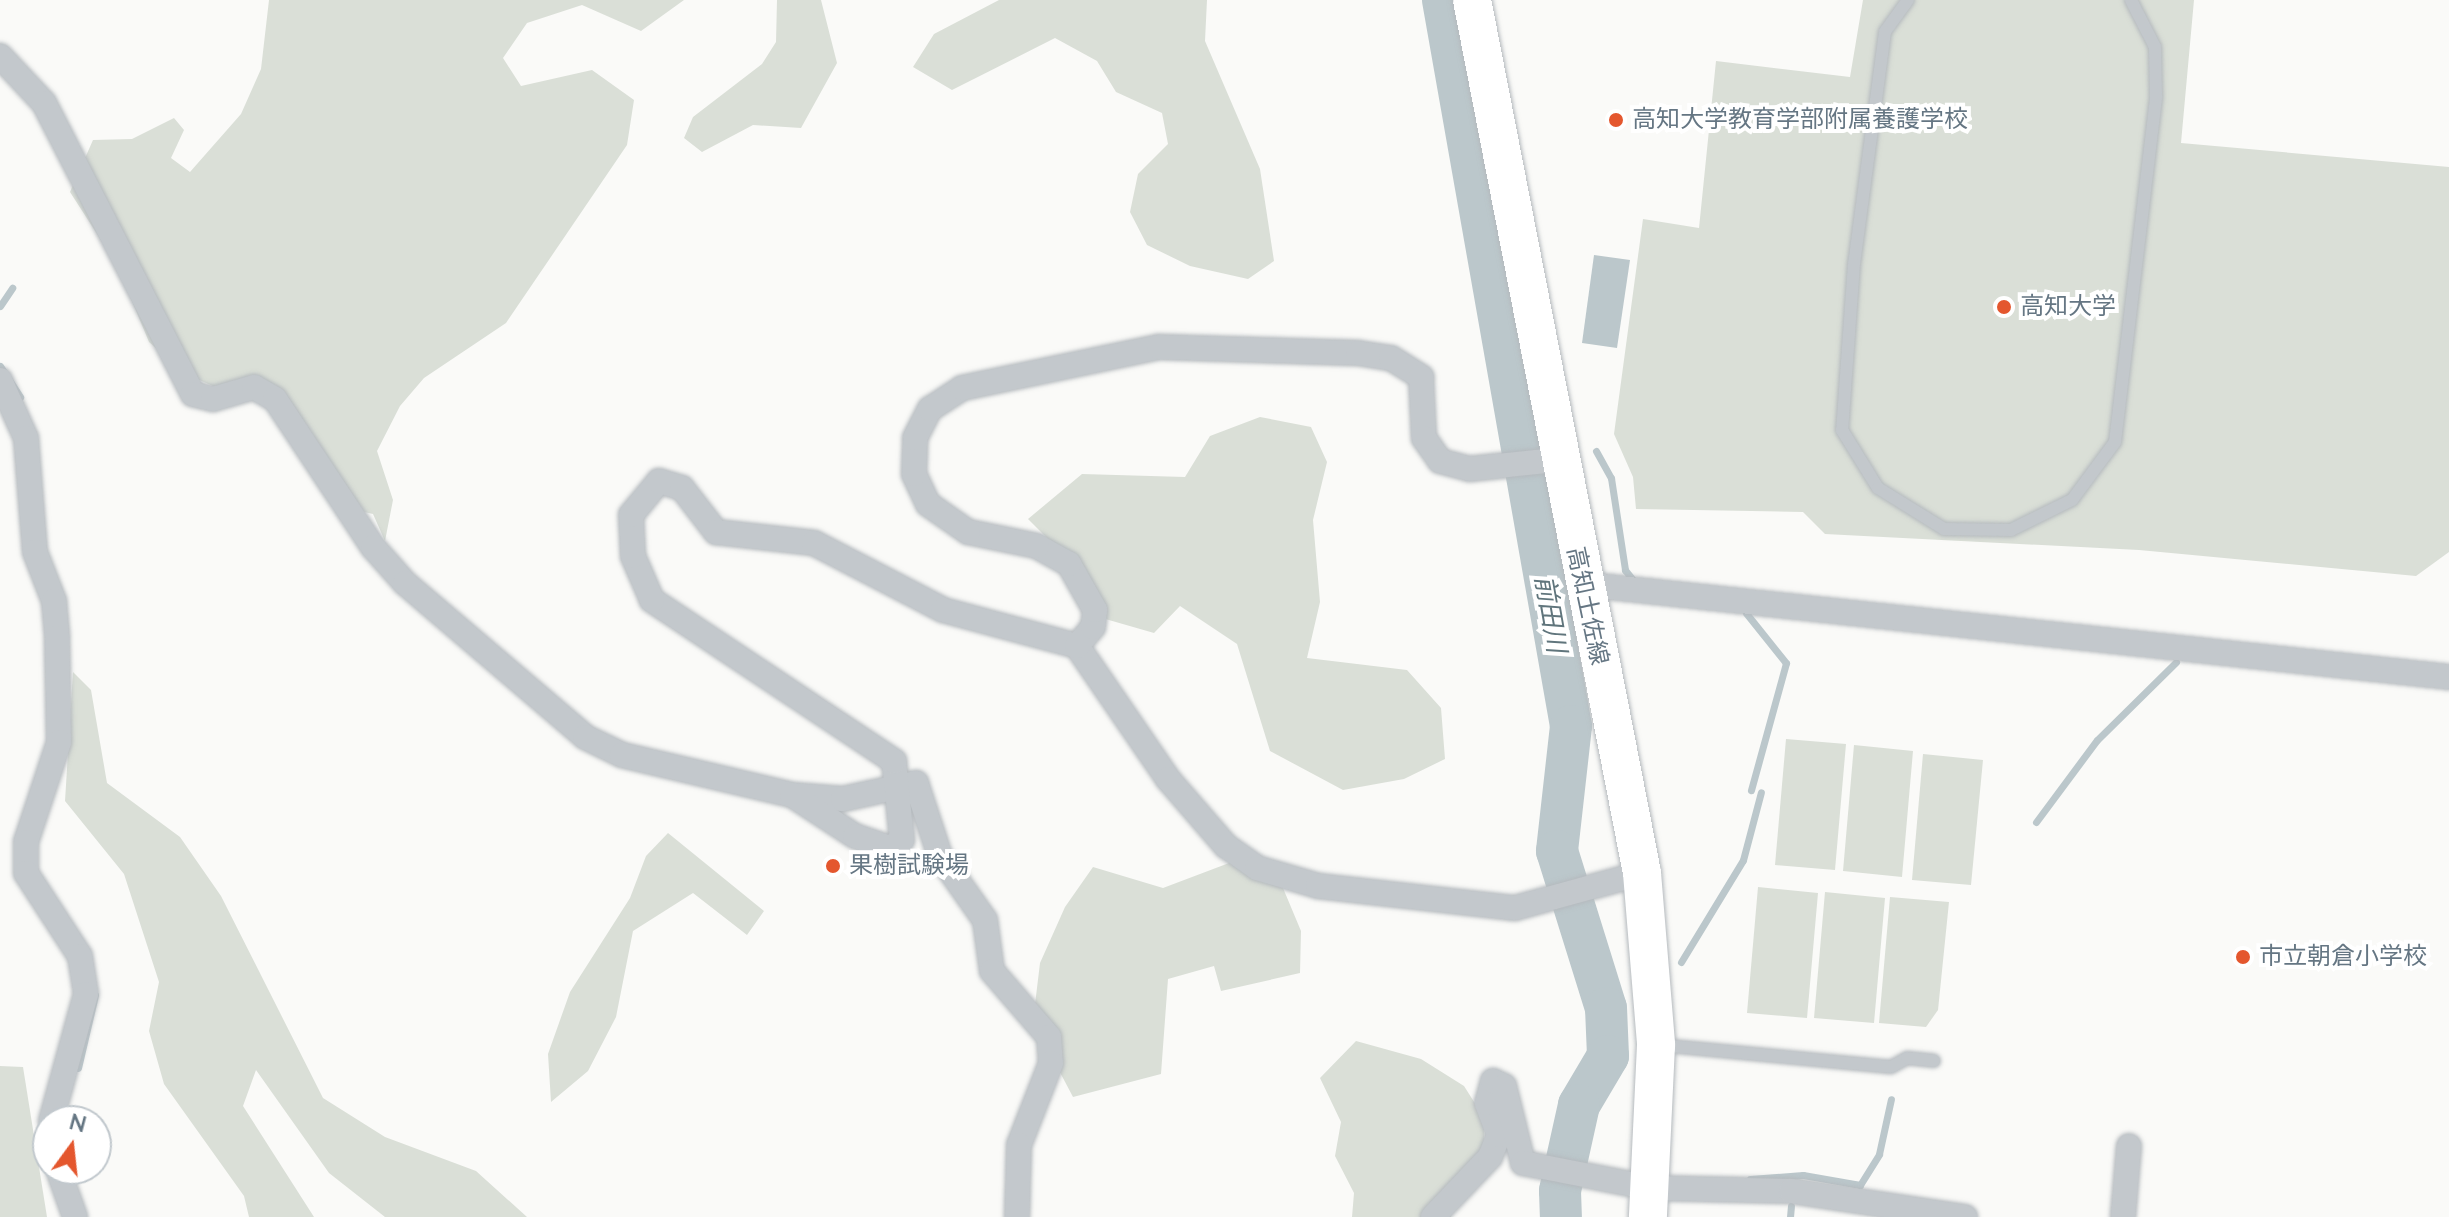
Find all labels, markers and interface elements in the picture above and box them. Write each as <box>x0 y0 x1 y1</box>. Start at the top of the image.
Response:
place label: 高知大学教育学部附属養護学校 <box>1632 106 1968 134</box>
marker: 高知大学教育学部附属養護学校 <box>1607 111 1625 129</box>
place label: 高知大学 <box>2020 293 2116 321</box>
marker: 高知大学 <box>1995 298 2013 316</box>
street label: 高知土佐線 <box>1560 544 1614 668</box>
water label: 前田川 <box>1528 573 1572 655</box>
place label: 果樹試験場 <box>849 852 969 880</box>
marker: 果樹試験場 <box>824 857 842 875</box>
place label: 市立朝倉小学校 <box>2259 943 2427 971</box>
marker: 市立朝倉小学校 <box>2234 948 2252 966</box>
north arrow <box>32 1105 112 1185</box>
text: N <box>66 1107 90 1140</box>

